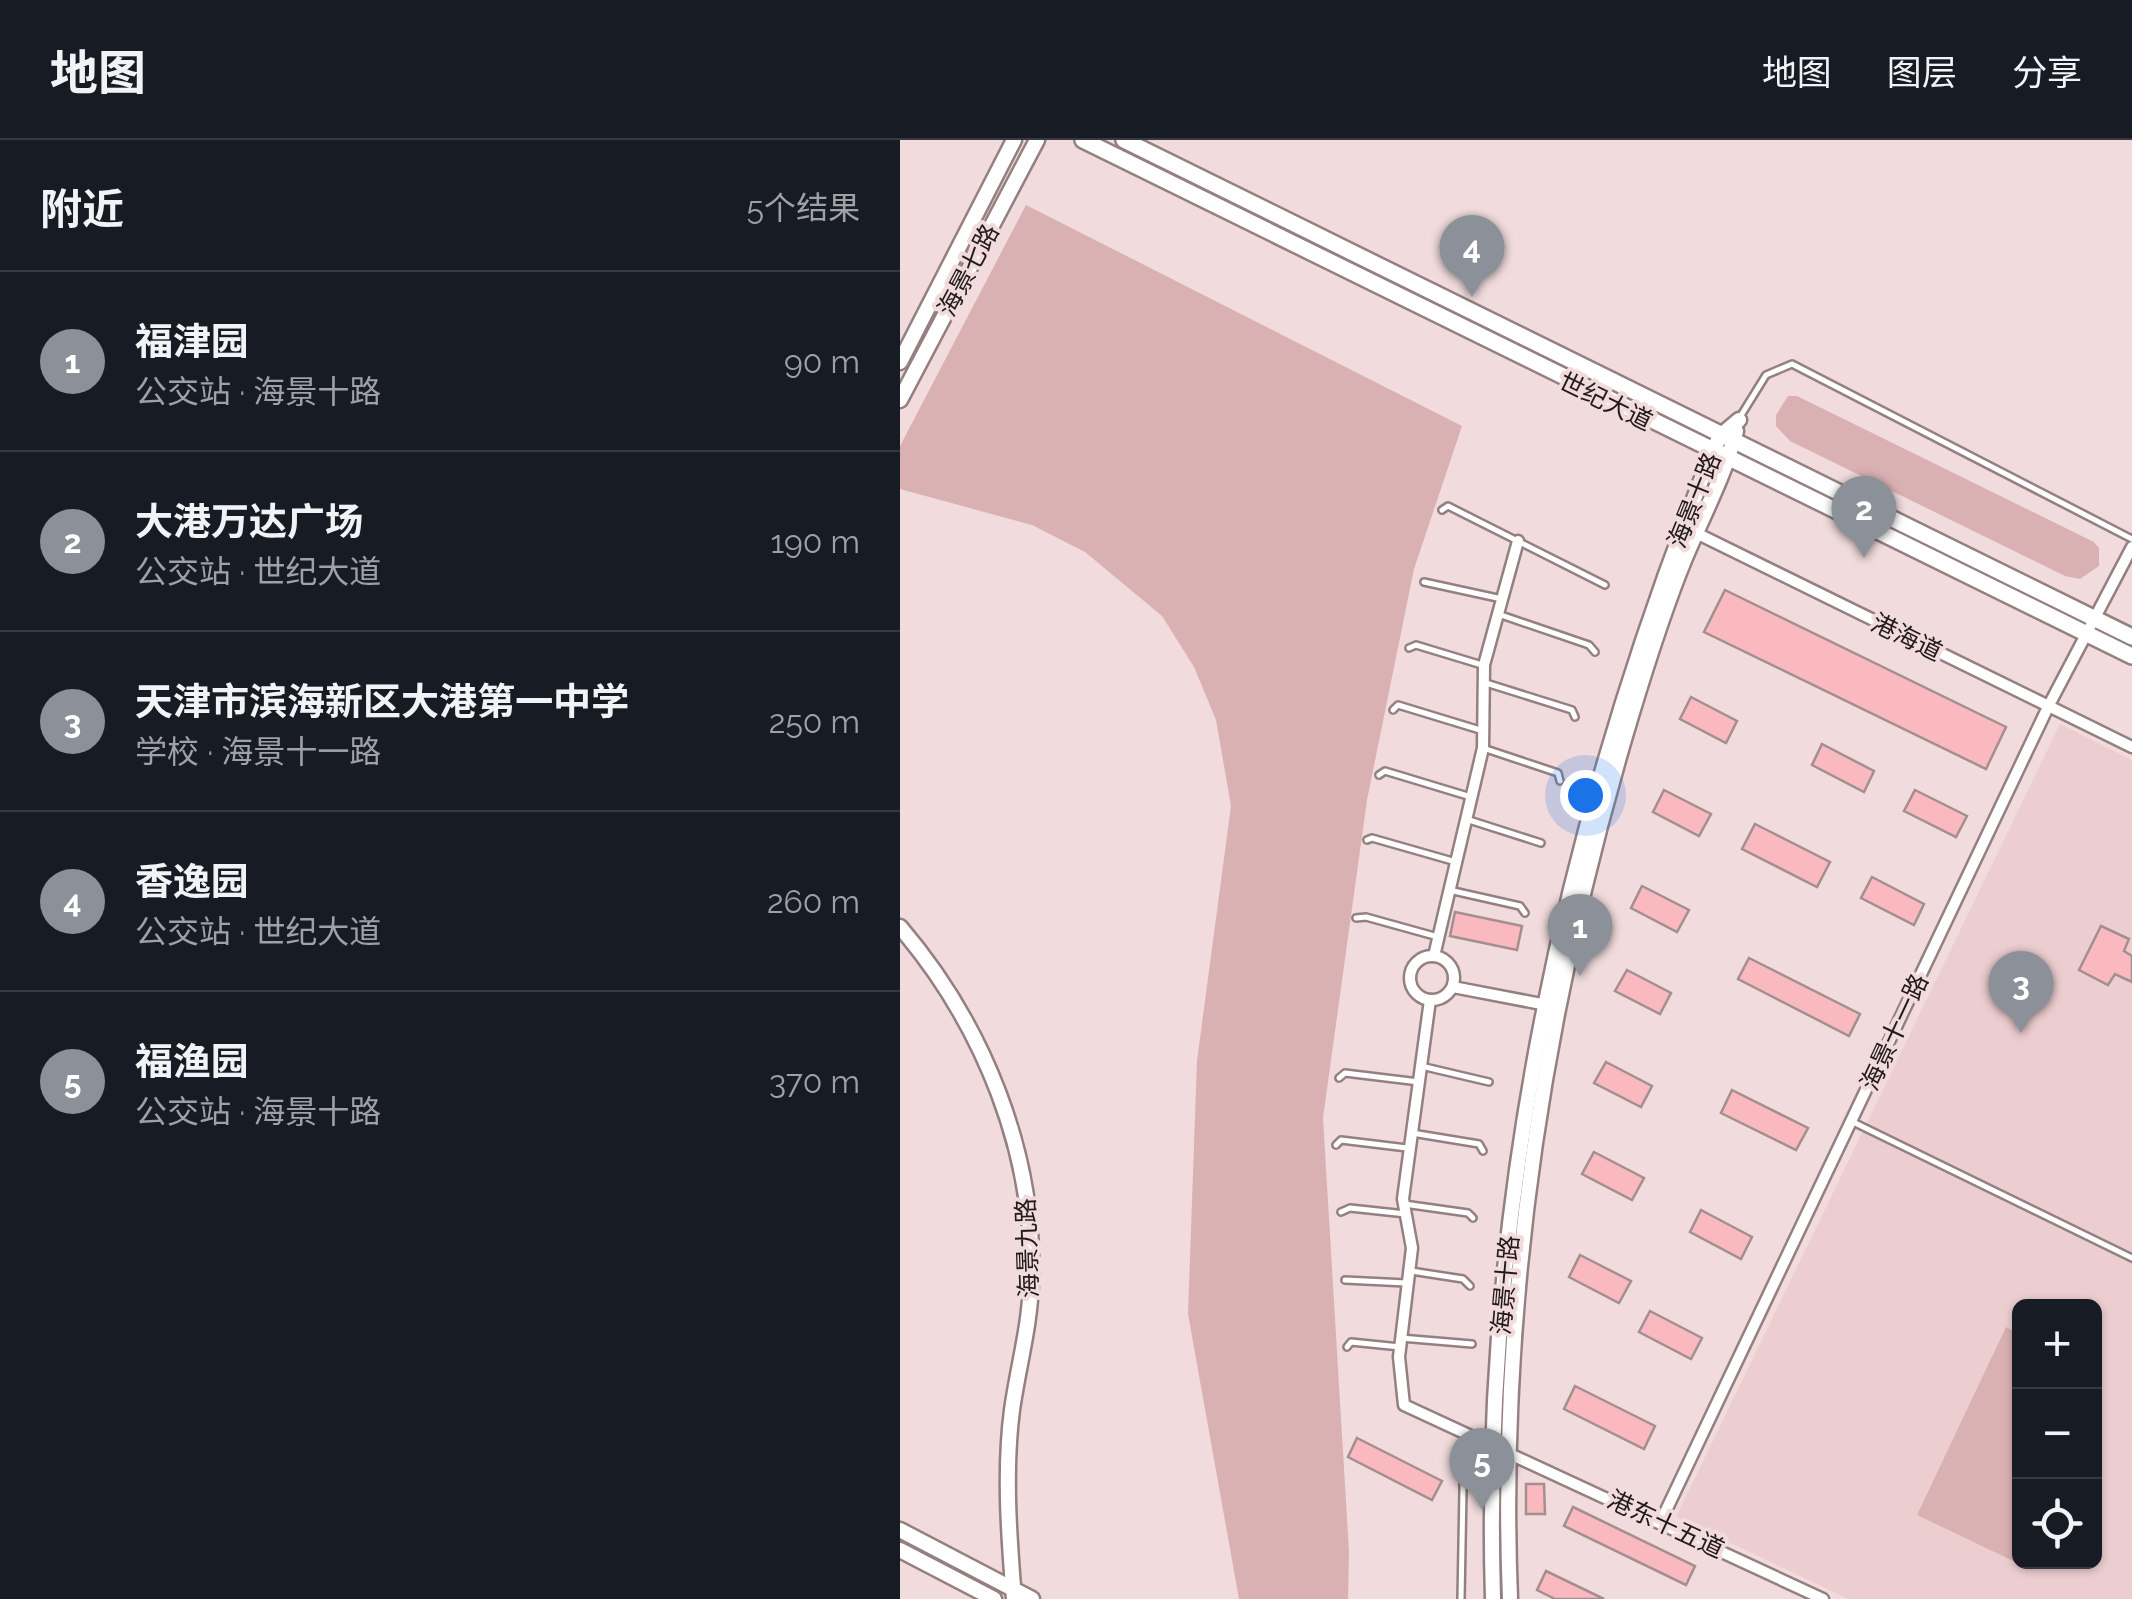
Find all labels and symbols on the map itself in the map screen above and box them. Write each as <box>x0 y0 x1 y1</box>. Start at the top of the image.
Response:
pin: 4 <box>1440 214 1504 297</box>
street label: 海景七路 <box>931 219 1005 321</box>
street label: 世纪大道 <box>1554 366 1658 436</box>
street label: 海景十路 <box>1661 448 1727 552</box>
pin: 2 <box>1832 476 1896 558</box>
street label: 港海道 <box>1867 607 1947 667</box>
your location <box>1560 770 1611 821</box>
pin: 1 <box>1548 894 1612 976</box>
pin: 3 <box>1988 950 2054 1033</box>
street label: 海景十一路 <box>1854 969 1934 1095</box>
street label: 海景九路 <box>1010 1197 1044 1299</box>
street label: 海景十路 <box>1486 1234 1524 1336</box>
pin: 5 <box>1450 1428 1514 1510</box>
street label: 港东十五道 <box>1603 1484 1729 1564</box>

